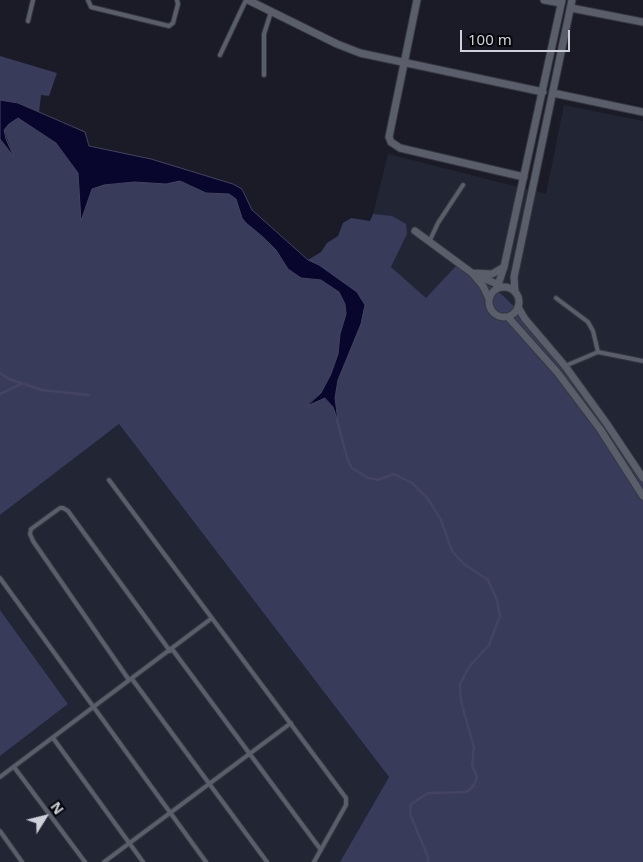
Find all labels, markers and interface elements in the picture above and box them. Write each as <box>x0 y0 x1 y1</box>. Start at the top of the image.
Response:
scale bar <box>463 20 573 52</box>
text: 100 m <box>468 29 512 49</box>
north arrow <box>20 792 70 842</box>
text: N <box>47 798 69 818</box>

